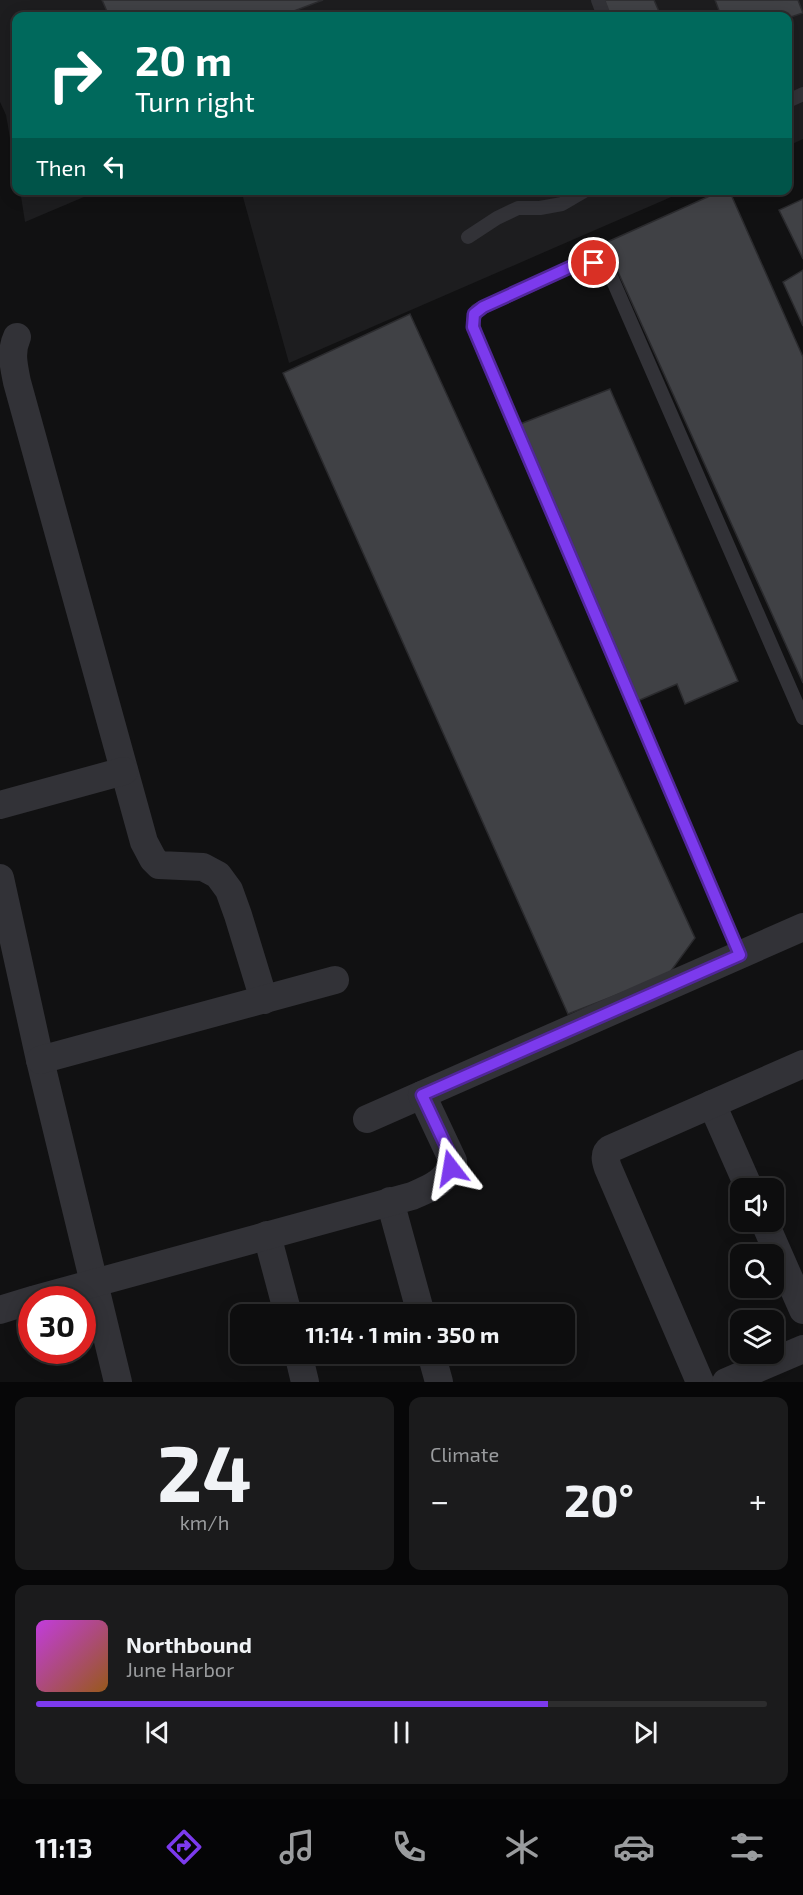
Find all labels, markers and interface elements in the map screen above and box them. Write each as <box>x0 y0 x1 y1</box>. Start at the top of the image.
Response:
text: 20 m <box>135 34 232 84</box>
icon: right <box>36 36 114 114</box>
text: Turn right <box>135 85 255 117</box>
icon: left <box>98 150 131 183</box>
text: Then <box>36 154 86 180</box>
pin <box>568 237 619 288</box>
icon: arrive <box>577 246 610 279</box>
position arrow <box>419 1136 483 1200</box>
map controls <box>730 1178 784 1364</box>
button: sound <box>730 1178 784 1232</box>
button: search <box>730 1244 784 1298</box>
speed limit sign: 30 <box>18 1286 96 1364</box>
button: layers <box>730 1310 784 1364</box>
text: 11:14 · 1 min · 350 m <box>306 1321 499 1347</box>
text: 24 <box>157 1424 252 1518</box>
text: Climate <box>430 1442 499 1466</box>
text: 20° <box>564 1472 634 1526</box>
text: − <box>430 1480 449 1520</box>
text: + <box>749 1480 767 1520</box>
text: km/h <box>180 1510 229 1534</box>
text: Northbound <box>126 1631 252 1657</box>
text: June Harbor <box>126 1657 234 1681</box>
icon: previous <box>141 1716 174 1749</box>
icon: pause <box>385 1716 418 1749</box>
icon: next <box>629 1716 662 1749</box>
icon: directions <box>163 1826 205 1868</box>
icon: music <box>276 1826 318 1868</box>
icon: phone <box>388 1826 430 1868</box>
icon: climate <box>501 1826 543 1868</box>
icon: car <box>613 1826 655 1868</box>
icon: filters <box>726 1826 768 1868</box>
text: 11:13 <box>35 1831 93 1863</box>

